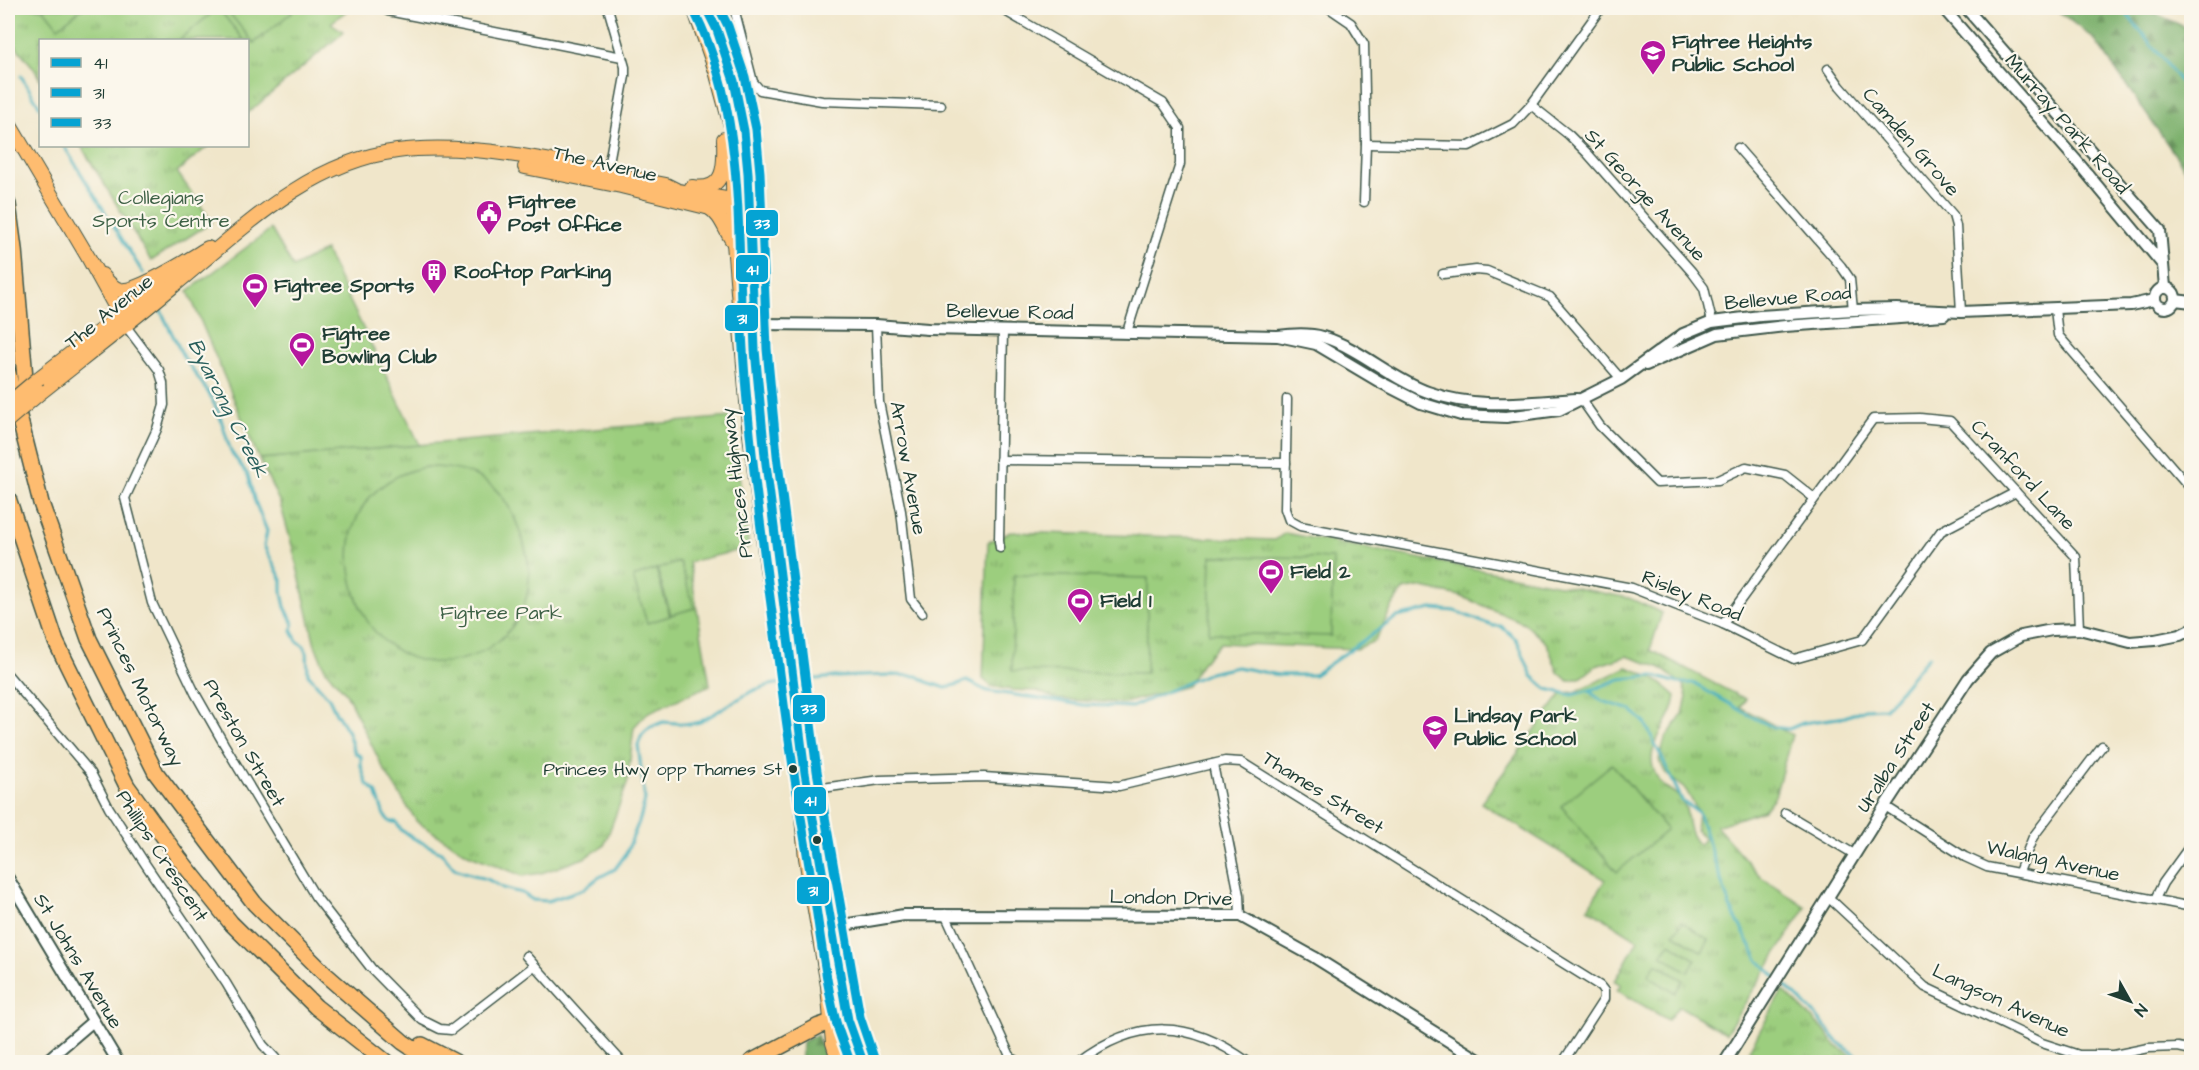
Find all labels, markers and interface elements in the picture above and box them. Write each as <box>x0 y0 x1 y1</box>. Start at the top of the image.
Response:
place label: Figtree Heights Public School <box>1672 28 1812 79</box>
school or university icon: Figtree Heights Public School <box>1638 38 1668 76</box>
legend <box>39 39 249 147</box>
street label: Murray Park Road <box>1997 48 2136 201</box>
text: 41 <box>93 51 108 76</box>
text: 31 <box>93 81 104 106</box>
street label: Camden Grove <box>1856 81 1966 203</box>
text: 33 <box>93 111 111 136</box>
street label: St George Avenue <box>1577 122 1712 268</box>
street label: The Avenue <box>550 138 660 190</box>
park label: Collegians Sports Centre <box>92 184 230 235</box>
place label: Figtree Post Office <box>508 188 622 239</box>
public building icon: Figtree Post Office <box>474 198 504 236</box>
line badge: 33 <box>745 209 779 237</box>
text: 33 <box>753 213 771 235</box>
line badge: 41 <box>735 254 769 283</box>
building icon: Rooftop Parking <box>419 257 449 295</box>
place label: Rooftop Parking <box>454 258 611 287</box>
text: 41 <box>746 259 759 281</box>
street label: The Avenue <box>59 268 159 356</box>
sports icon: Figtree Sports <box>240 271 270 309</box>
place label: Figtree Sports <box>274 272 414 301</box>
street label: Bellevue Road <box>1723 278 1853 318</box>
street label: Bellevue Road <box>946 297 1074 327</box>
line badge: 31 <box>724 304 759 332</box>
text: 31 <box>736 308 748 330</box>
place label: Figtree Bowling Club <box>322 320 438 372</box>
sports icon: Figtree Bowling Club <box>287 330 317 368</box>
water label: Byarong Creek <box>180 334 276 484</box>
street label: Arrow Avenue <box>882 399 934 537</box>
street label: Princes Highway <box>714 406 761 560</box>
street label: Cranford Lane <box>1964 413 2082 537</box>
sports icon: Field 2 <box>1256 557 1286 595</box>
place label: Field 2 <box>1290 558 1351 586</box>
street label: Risley Road <box>1637 563 1746 630</box>
sports icon: Field 1 <box>1065 586 1095 624</box>
place label: Field 1 <box>1100 587 1152 615</box>
park label: Figtree Park <box>440 599 562 628</box>
street label: Princes Motorway <box>88 603 191 772</box>
street label: Preston Street <box>196 674 292 812</box>
line badge: 33 <box>792 694 826 723</box>
street label: Uralba Street <box>1850 696 1942 818</box>
text: 33 <box>800 698 818 720</box>
place label: Lindsay Park Public School <box>1454 702 1577 753</box>
school or university icon: Lindsay Park Public School <box>1420 713 1450 751</box>
street label: Thames Street <box>1257 744 1389 842</box>
place label: Princes Hwy opp Thames St <box>543 757 783 783</box>
marker: Princes Hwy opp Thames St <box>787 763 799 775</box>
street label: Phillips Crescent <box>109 785 215 927</box>
line badge: 41 <box>793 786 827 815</box>
text: 41 <box>804 790 817 812</box>
street label: Walang Avenue <box>1984 833 2122 890</box>
unlabelled marker <box>811 834 823 846</box>
line badge: 31 <box>796 876 830 905</box>
text: 31 <box>807 880 819 902</box>
street label: London Drive <box>1109 883 1233 913</box>
street label: St Johns Avenue <box>26 888 130 1034</box>
street label: Langson Avenue <box>1927 957 2074 1046</box>
north arrow <box>2100 971 2160 1031</box>
text: N <box>2129 999 2152 1021</box>

